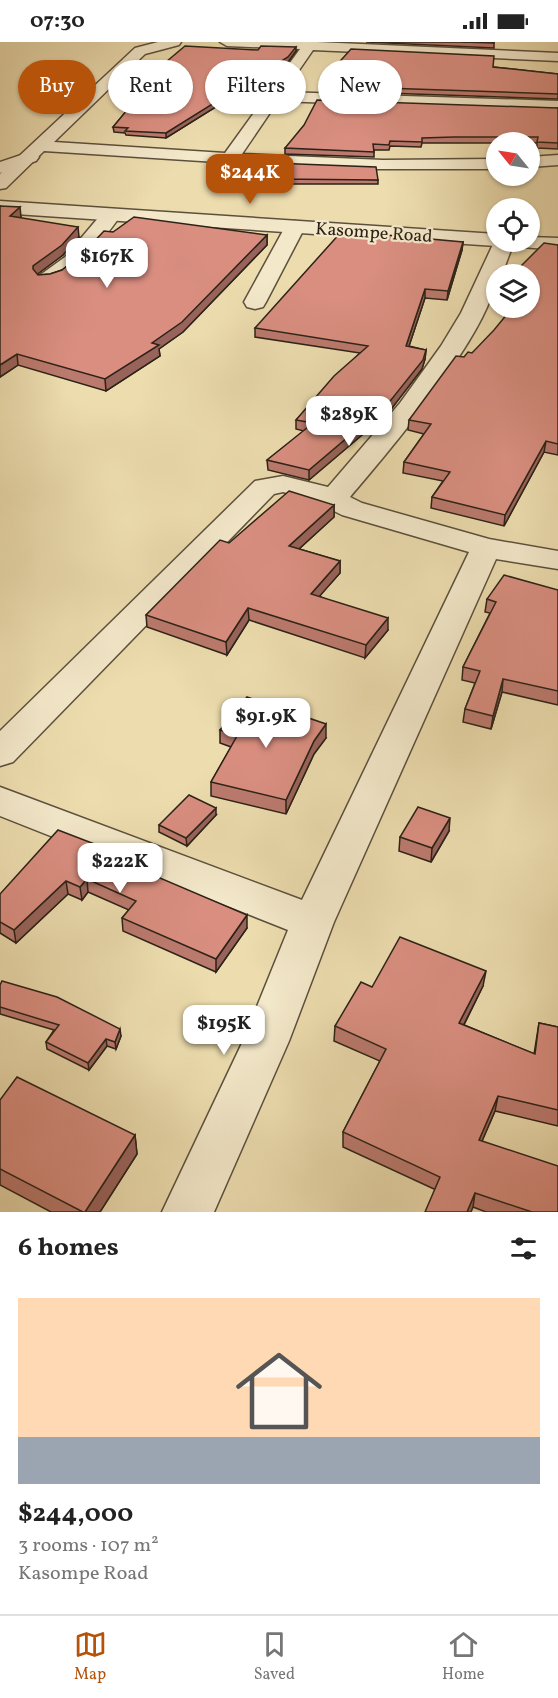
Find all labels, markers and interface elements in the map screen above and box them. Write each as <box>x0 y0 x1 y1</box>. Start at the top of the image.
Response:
text: 07:30 <box>30 6 85 37</box>
chip: Buy <box>18 60 96 114</box>
chip: Rent <box>108 60 193 114</box>
chip: Filters <box>205 60 306 114</box>
chip: New <box>318 60 402 114</box>
north arrow <box>486 132 540 186</box>
map controls <box>486 132 540 318</box>
pin: $244K <box>208 154 292 205</box>
text: $244K <box>220 159 280 187</box>
button: locate <box>486 198 540 252</box>
street label: Kasompe Road <box>314 217 433 250</box>
pin: $167K <box>65 238 149 289</box>
text: $167K <box>80 243 134 271</box>
button: layers <box>486 264 540 318</box>
pin: $289K <box>307 396 391 447</box>
text: $289K <box>320 401 378 429</box>
pin: $91.9K <box>217 698 315 749</box>
text: $91.9K <box>235 703 297 731</box>
pin: $222K <box>78 843 162 894</box>
text: $222K <box>92 848 148 876</box>
pin: $195K <box>182 1005 266 1056</box>
text: $195K <box>197 1010 251 1038</box>
text: 6 homes <box>18 1230 119 1266</box>
icon: filters <box>507 1232 540 1265</box>
icon: home <box>225 1337 333 1445</box>
text: $244,000 <box>18 1496 133 1532</box>
text: 3 rooms · 107 m² <box>18 1532 159 1560</box>
text: Kasompe Road <box>18 1560 149 1588</box>
tab: Map <box>74 1628 107 1686</box>
tab: Saved <box>254 1628 295 1686</box>
tab: Home <box>442 1628 484 1686</box>

